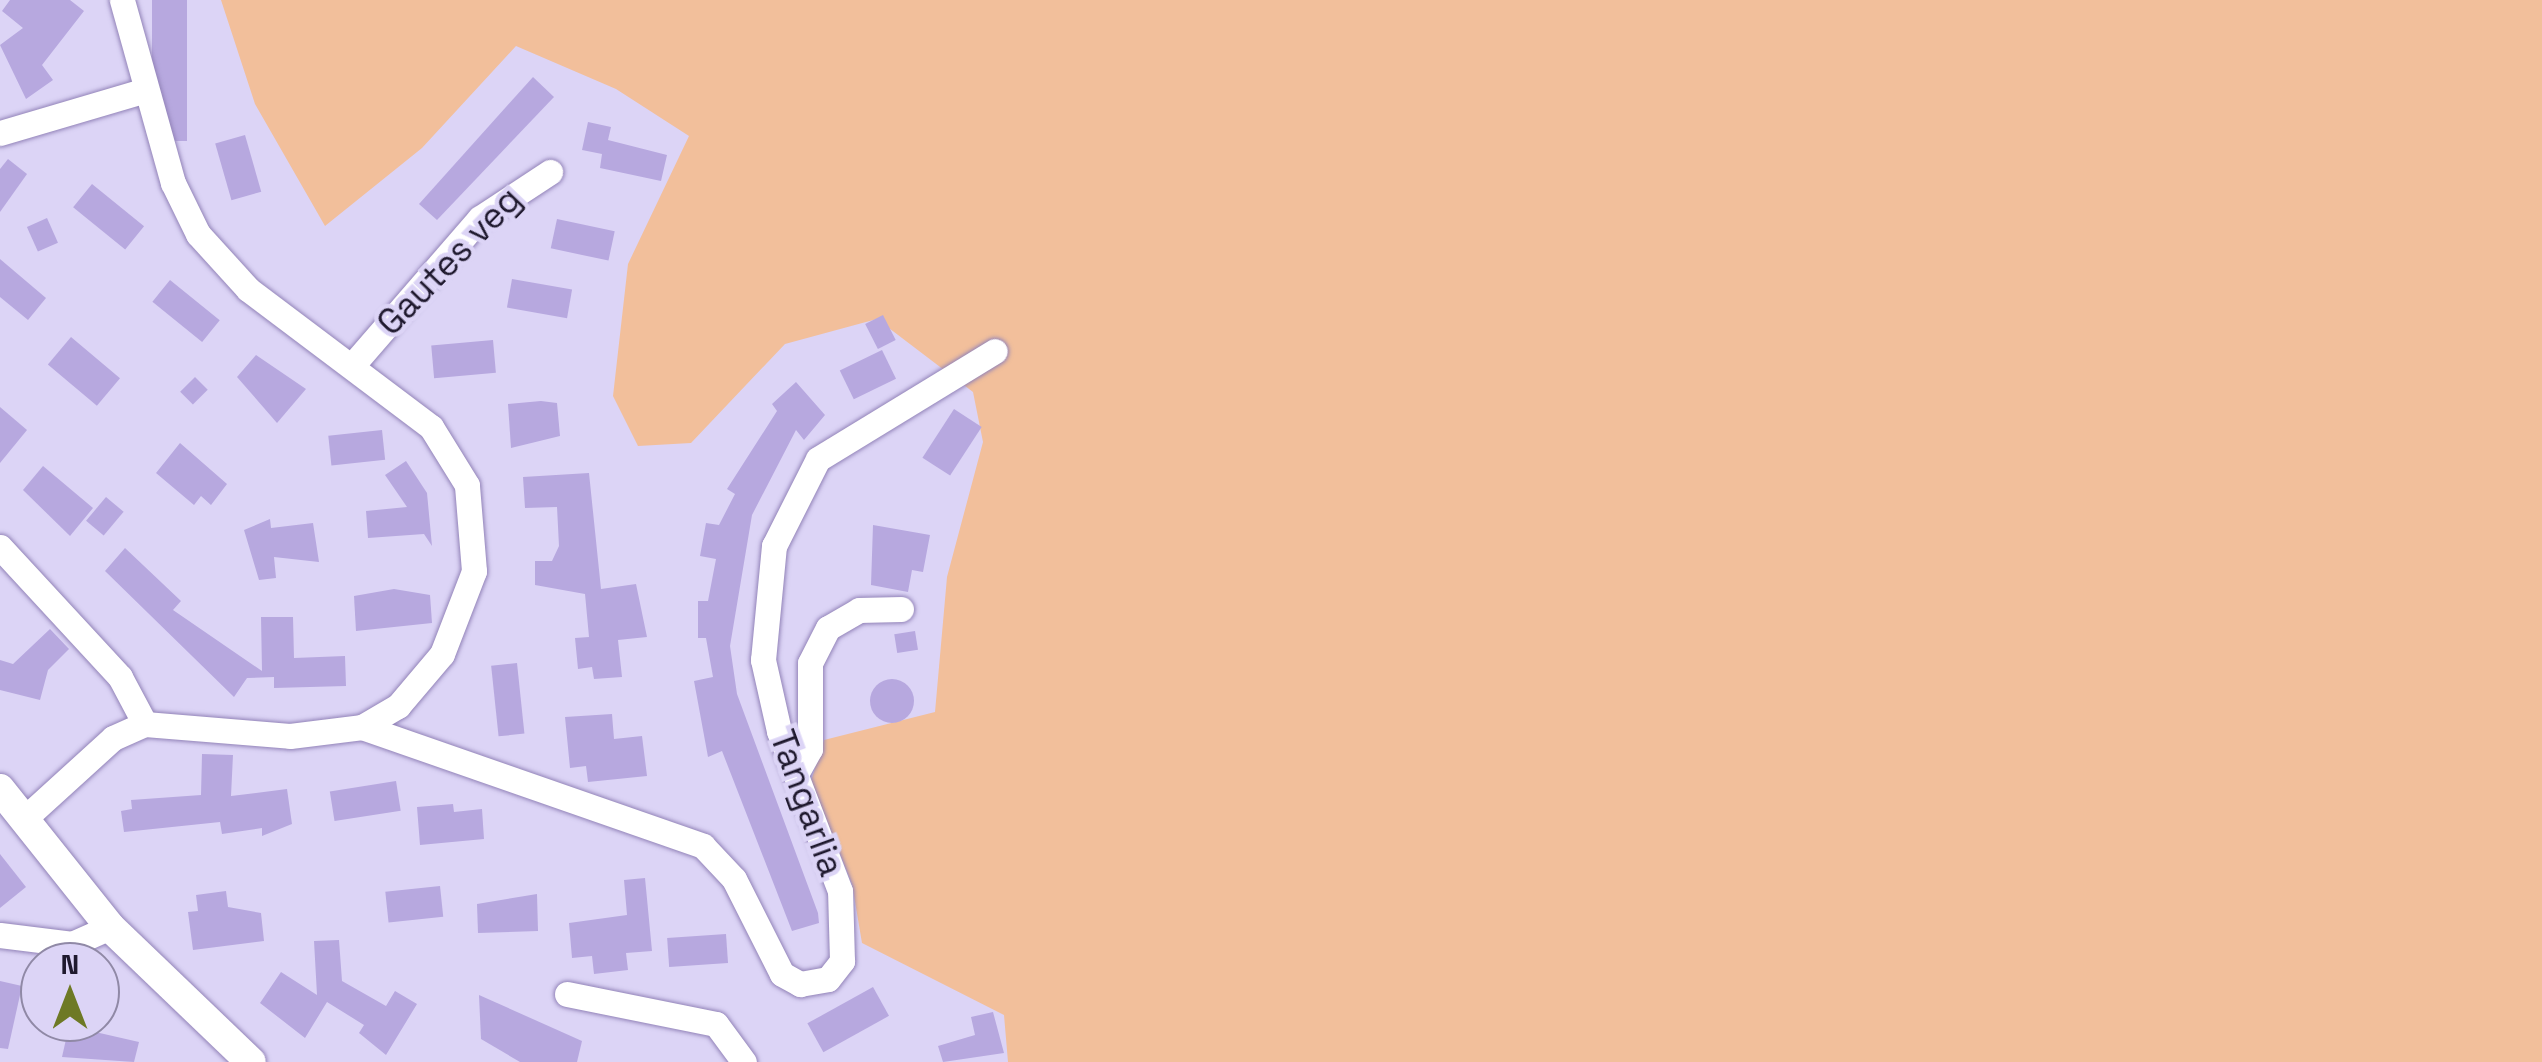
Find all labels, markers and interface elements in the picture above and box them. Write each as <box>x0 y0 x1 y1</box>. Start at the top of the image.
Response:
street label: Gautes veg <box>368 178 530 344</box>
street label: Tangarlia <box>761 724 853 882</box>
north arrow <box>20 942 120 1042</box>
text: N <box>61 946 79 982</box>

